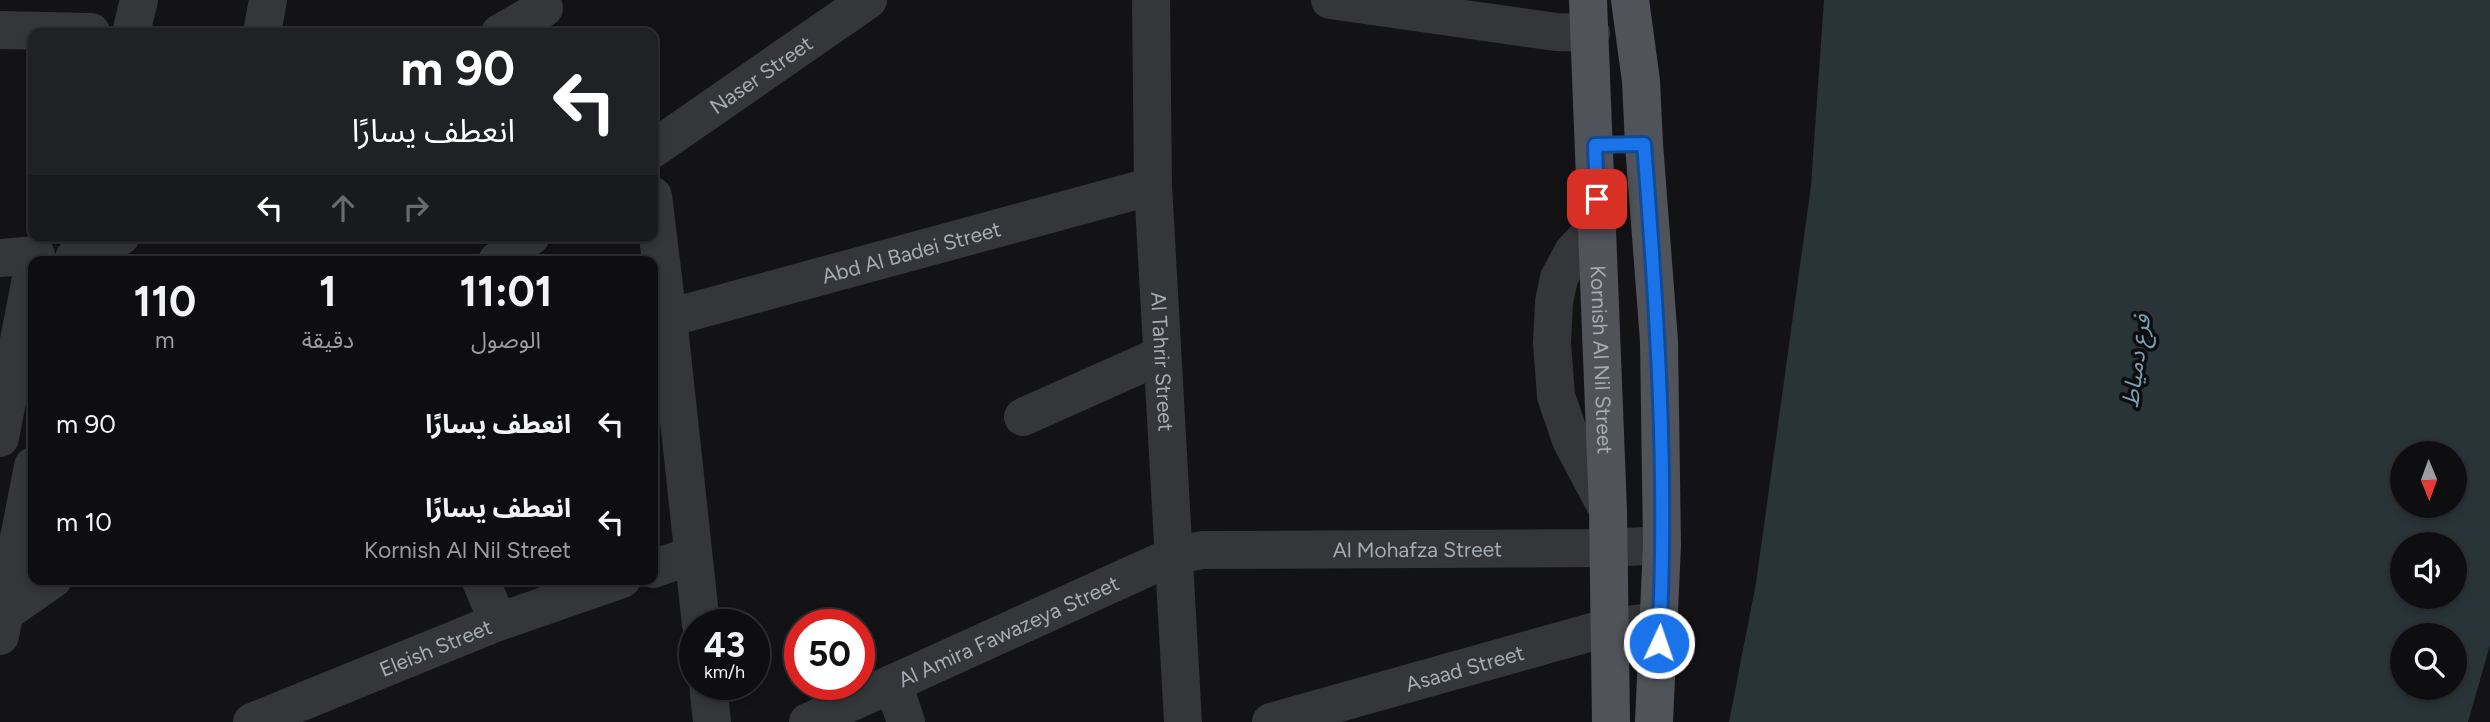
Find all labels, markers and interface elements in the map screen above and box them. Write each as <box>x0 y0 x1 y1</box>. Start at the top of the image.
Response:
street label: Naser Street <box>704 30 817 119</box>
text: 90 m <box>400 38 515 97</box>
icon: left <box>539 56 630 147</box>
text: انعطف يسارًا <box>352 112 515 150</box>
pin <box>1567 169 1627 229</box>
icon: arrive <box>1578 180 1616 218</box>
icon: left <box>251 189 289 227</box>
icon: ahead <box>324 189 362 227</box>
icon: right <box>397 189 435 227</box>
street label: Abd Al Badei Street <box>819 216 1003 288</box>
street label: Kornish Al Nil Street <box>1586 265 1618 455</box>
text: 1 <box>319 266 337 317</box>
text: 11:01 <box>460 266 553 317</box>
text: 110 <box>133 276 196 327</box>
street label: Al Tahrir Street <box>1146 291 1179 432</box>
water label: فرع دمياط <box>2116 311 2161 410</box>
text: m <box>155 326 175 354</box>
text: دقيقة <box>302 326 354 354</box>
text: الوصول <box>471 326 541 354</box>
icon: left <box>592 405 630 443</box>
text: 90 m <box>56 408 116 440</box>
text: انعطف يسارًا <box>425 408 571 440</box>
north arrow <box>2390 441 2468 518</box>
map controls <box>2390 441 2467 700</box>
text: انعطف يسارًا <box>425 492 571 524</box>
icon: left <box>592 503 630 541</box>
text: 10 m <box>56 506 112 538</box>
button: sound <box>2390 532 2467 609</box>
text: Kornish Al Nil Street <box>364 536 571 564</box>
street label: Al Mohafza Street <box>1333 536 1502 562</box>
street label: Al Amira Fawazeya Street <box>894 570 1123 692</box>
position arrow <box>1622 606 1696 680</box>
speed limit sign: 50 <box>784 609 875 700</box>
street label: Eleish Street <box>376 613 495 681</box>
button: search <box>2390 623 2467 700</box>
text: 43 <box>704 624 745 666</box>
street label: Asaad Street <box>1403 639 1527 696</box>
text: km/h <box>704 661 745 683</box>

